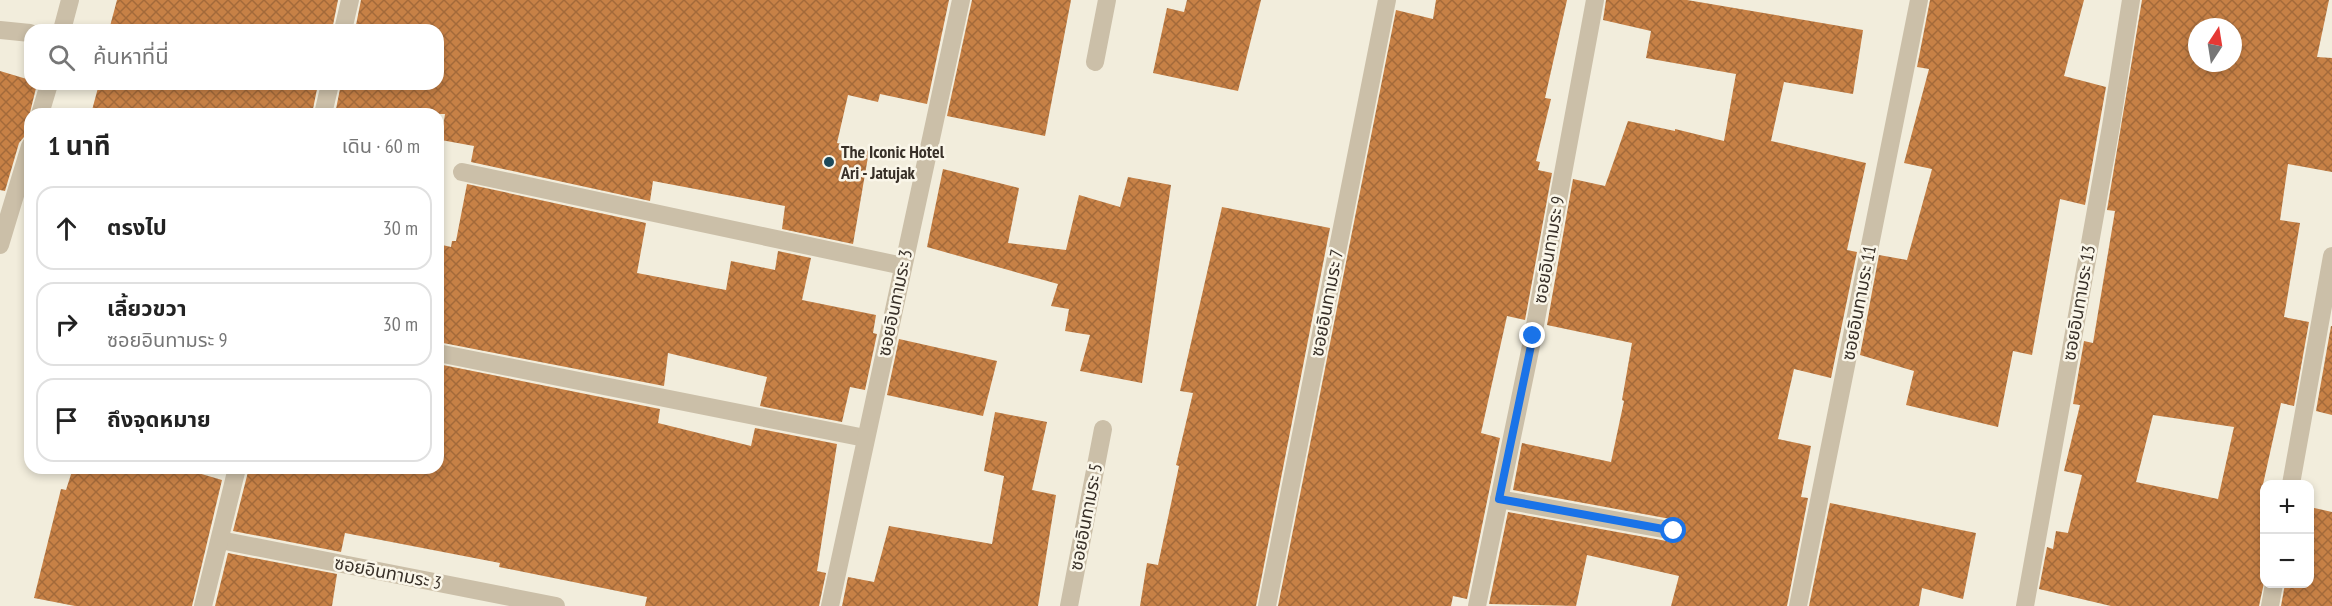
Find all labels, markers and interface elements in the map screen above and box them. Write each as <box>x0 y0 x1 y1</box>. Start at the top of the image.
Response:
north arrow <box>2188 18 2242 72</box>
search box <box>24 24 444 90</box>
icon: search <box>45 41 78 74</box>
text: ค้นหาที่นี่ <box>93 42 169 70</box>
text: 1 นาที <box>48 129 111 162</box>
text: เดิน · 60 m <box>342 133 420 159</box>
place label: The Iconic Hotel Ari - Jatujak <box>840 140 945 184</box>
marker: The Iconic Hotel Ari - Jatujak <box>822 155 836 169</box>
street label: ซอยอินทามระ 9 <box>1528 194 1569 305</box>
icon: ahead <box>50 212 83 245</box>
text: ตรงไป <box>107 213 167 241</box>
text: 30 m <box>383 215 418 241</box>
street label: ซอยอินทามระ 11 <box>1836 243 1881 362</box>
street label: ซอยอินทามระ 13 <box>2057 243 2100 362</box>
street label: ซอยอินทามระ 3 <box>872 247 917 358</box>
street label: ซอยอินทามระ 7 <box>1305 247 1348 358</box>
text: เลี้ยวขวา <box>107 294 187 322</box>
icon: right <box>50 308 83 341</box>
text: 30 m <box>383 311 418 337</box>
route end <box>1519 322 1545 348</box>
text: ซอยอินทามระ 9 <box>107 327 228 353</box>
icon: arrive <box>50 404 83 437</box>
text: ถึงจุดหมาย <box>107 405 211 433</box>
street label: ซอยอินทามระ 5 <box>1064 461 1107 572</box>
map controls <box>2260 480 2314 588</box>
button: + <box>2260 480 2314 534</box>
route start <box>1660 517 1686 543</box>
button: − <box>2260 534 2314 588</box>
street label: ซอยอินทามระ 3 <box>333 551 444 594</box>

